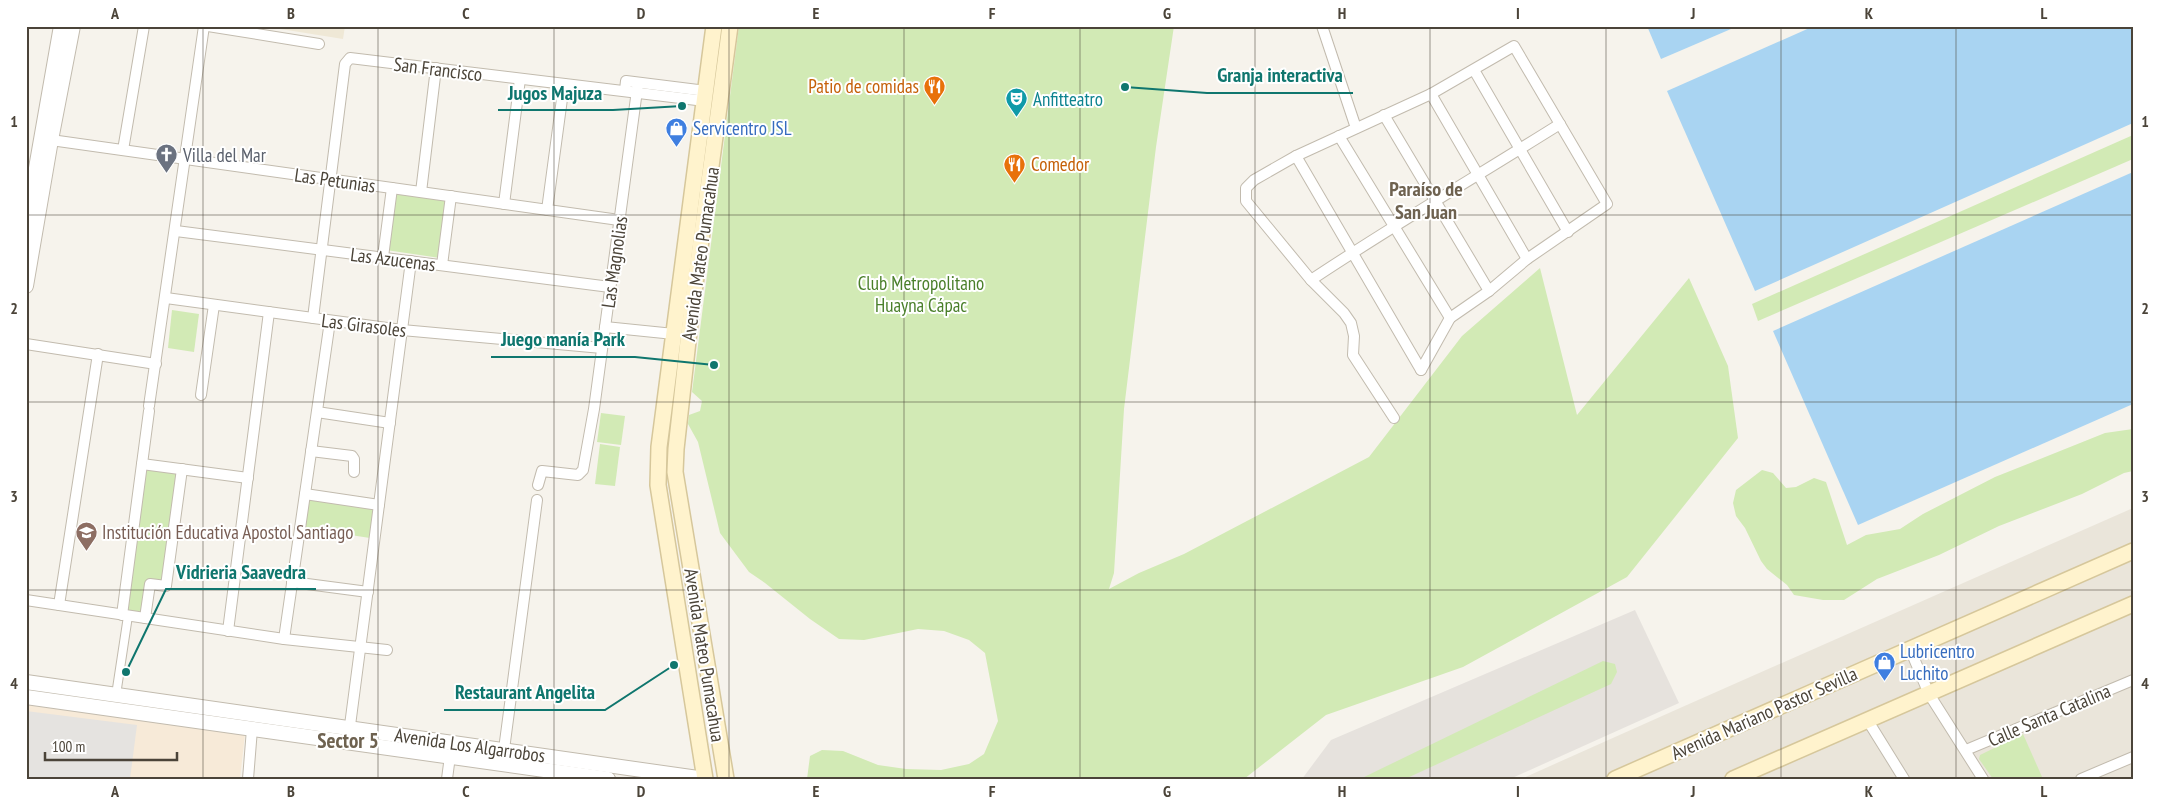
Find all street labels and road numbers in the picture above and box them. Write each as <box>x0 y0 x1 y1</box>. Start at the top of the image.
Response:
street label: San Francisco <box>392 52 484 86</box>
street label: Las Petunias <box>293 162 377 198</box>
street label: Avenida Mateo Pumacahua <box>676 165 724 343</box>
street label: Las Magnolias <box>596 214 632 310</box>
street label: Las Azucenas <box>349 242 437 276</box>
street label: Las Girasoles <box>320 308 408 342</box>
street label: Avenida Mateo Pumacahua <box>679 566 731 744</box>
street label: Avenida Mariano Pastor Sevilla <box>1667 661 1861 765</box>
street label: Calle Santa Catalina <box>1984 678 2114 752</box>
street label: Avenida Los Algarrobos <box>393 723 547 767</box>

